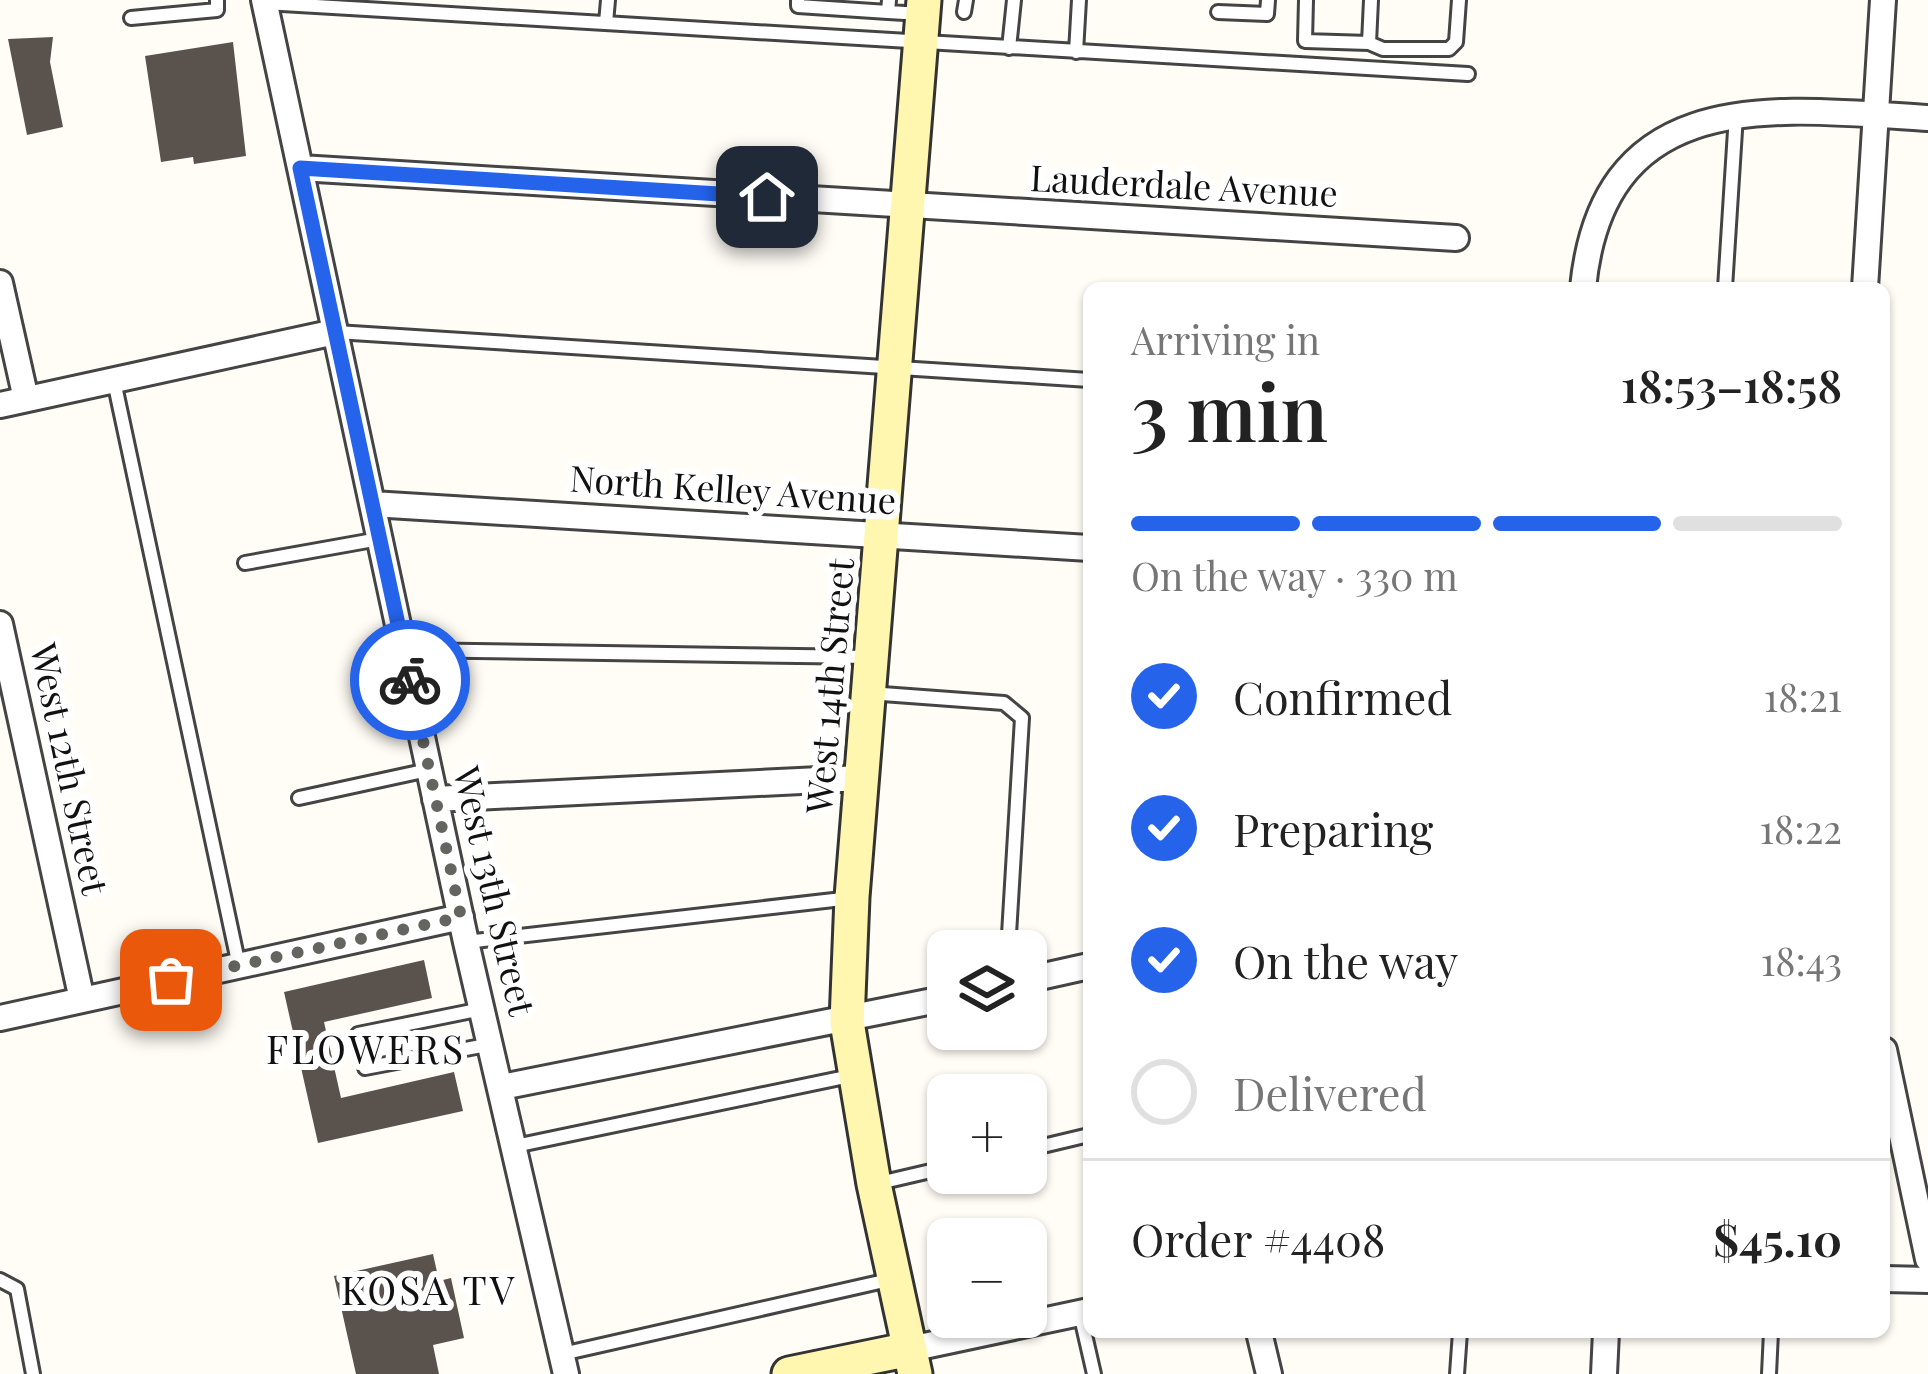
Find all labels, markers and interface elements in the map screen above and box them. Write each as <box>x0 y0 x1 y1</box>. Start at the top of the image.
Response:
pin <box>716 146 818 248</box>
street label: Lauderdale Avenue <box>1029 152 1339 216</box>
icon: home <box>734 164 800 230</box>
text: Arriving in <box>1131 313 1320 365</box>
text: 18:53–18:58 <box>1621 354 1842 414</box>
text: 3 min <box>1131 358 1328 462</box>
street label: North Kelley Avenue <box>568 453 898 523</box>
text: On the way · 330 m <box>1131 549 1458 601</box>
street label: West 14th Street <box>793 555 863 816</box>
courier <box>350 620 470 740</box>
street label: West 12th Street <box>21 638 121 900</box>
icon: bike <box>377 647 443 713</box>
icon: check <box>1131 663 1197 729</box>
text: Confirmed <box>1233 666 1452 726</box>
text: 18:21 <box>1764 670 1842 722</box>
street label: West 13th Street <box>444 760 548 1021</box>
icon: check <box>1131 795 1197 861</box>
text: Preparing <box>1233 798 1433 858</box>
text: 18:22 <box>1760 802 1842 854</box>
icon: check <box>1131 927 1197 993</box>
pin <box>120 929 222 1031</box>
map controls <box>927 930 1047 1338</box>
button: layers <box>927 930 1047 1050</box>
text: On the way <box>1233 930 1458 990</box>
text: 18:43 <box>1761 934 1842 986</box>
icon: bag <box>138 947 204 1013</box>
district label: FLOWERS <box>266 1022 466 1074</box>
text: Delivered <box>1233 1062 1427 1122</box>
button: + <box>927 1074 1047 1194</box>
text: Order #4408 <box>1131 1208 1385 1268</box>
text: $45.10 <box>1713 1208 1842 1268</box>
button: − <box>927 1218 1047 1338</box>
district label: KOSA TV <box>341 1263 517 1315</box>

